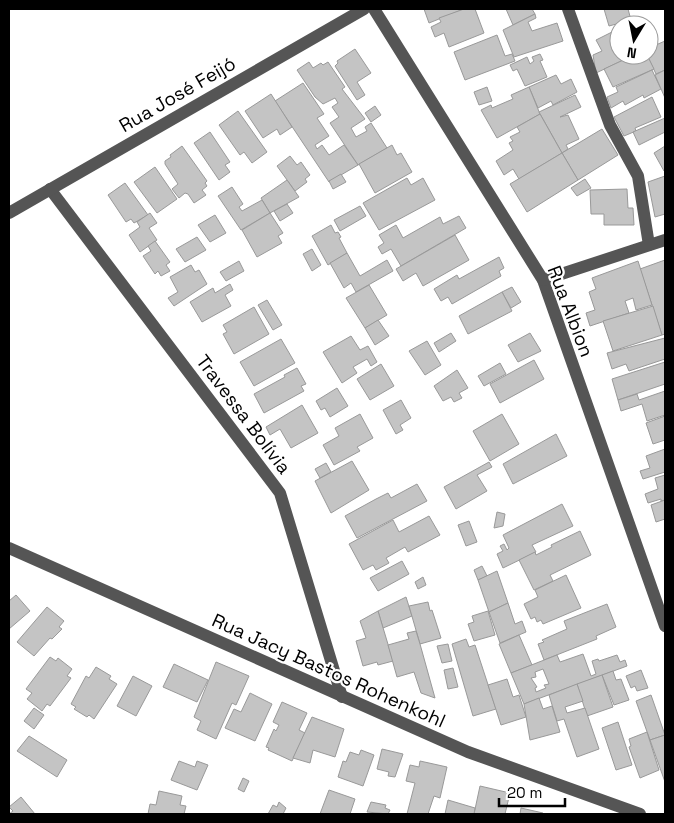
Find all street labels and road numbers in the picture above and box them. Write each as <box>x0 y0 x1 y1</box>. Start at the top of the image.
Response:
street label: Rua José Feijó <box>114 51 240 138</box>
street label: Rua Albion <box>542 262 599 361</box>
street label: Travessa Bolívia <box>190 350 297 479</box>
street label: Rua Jacy Bastos Rohenkohl <box>208 608 449 733</box>

